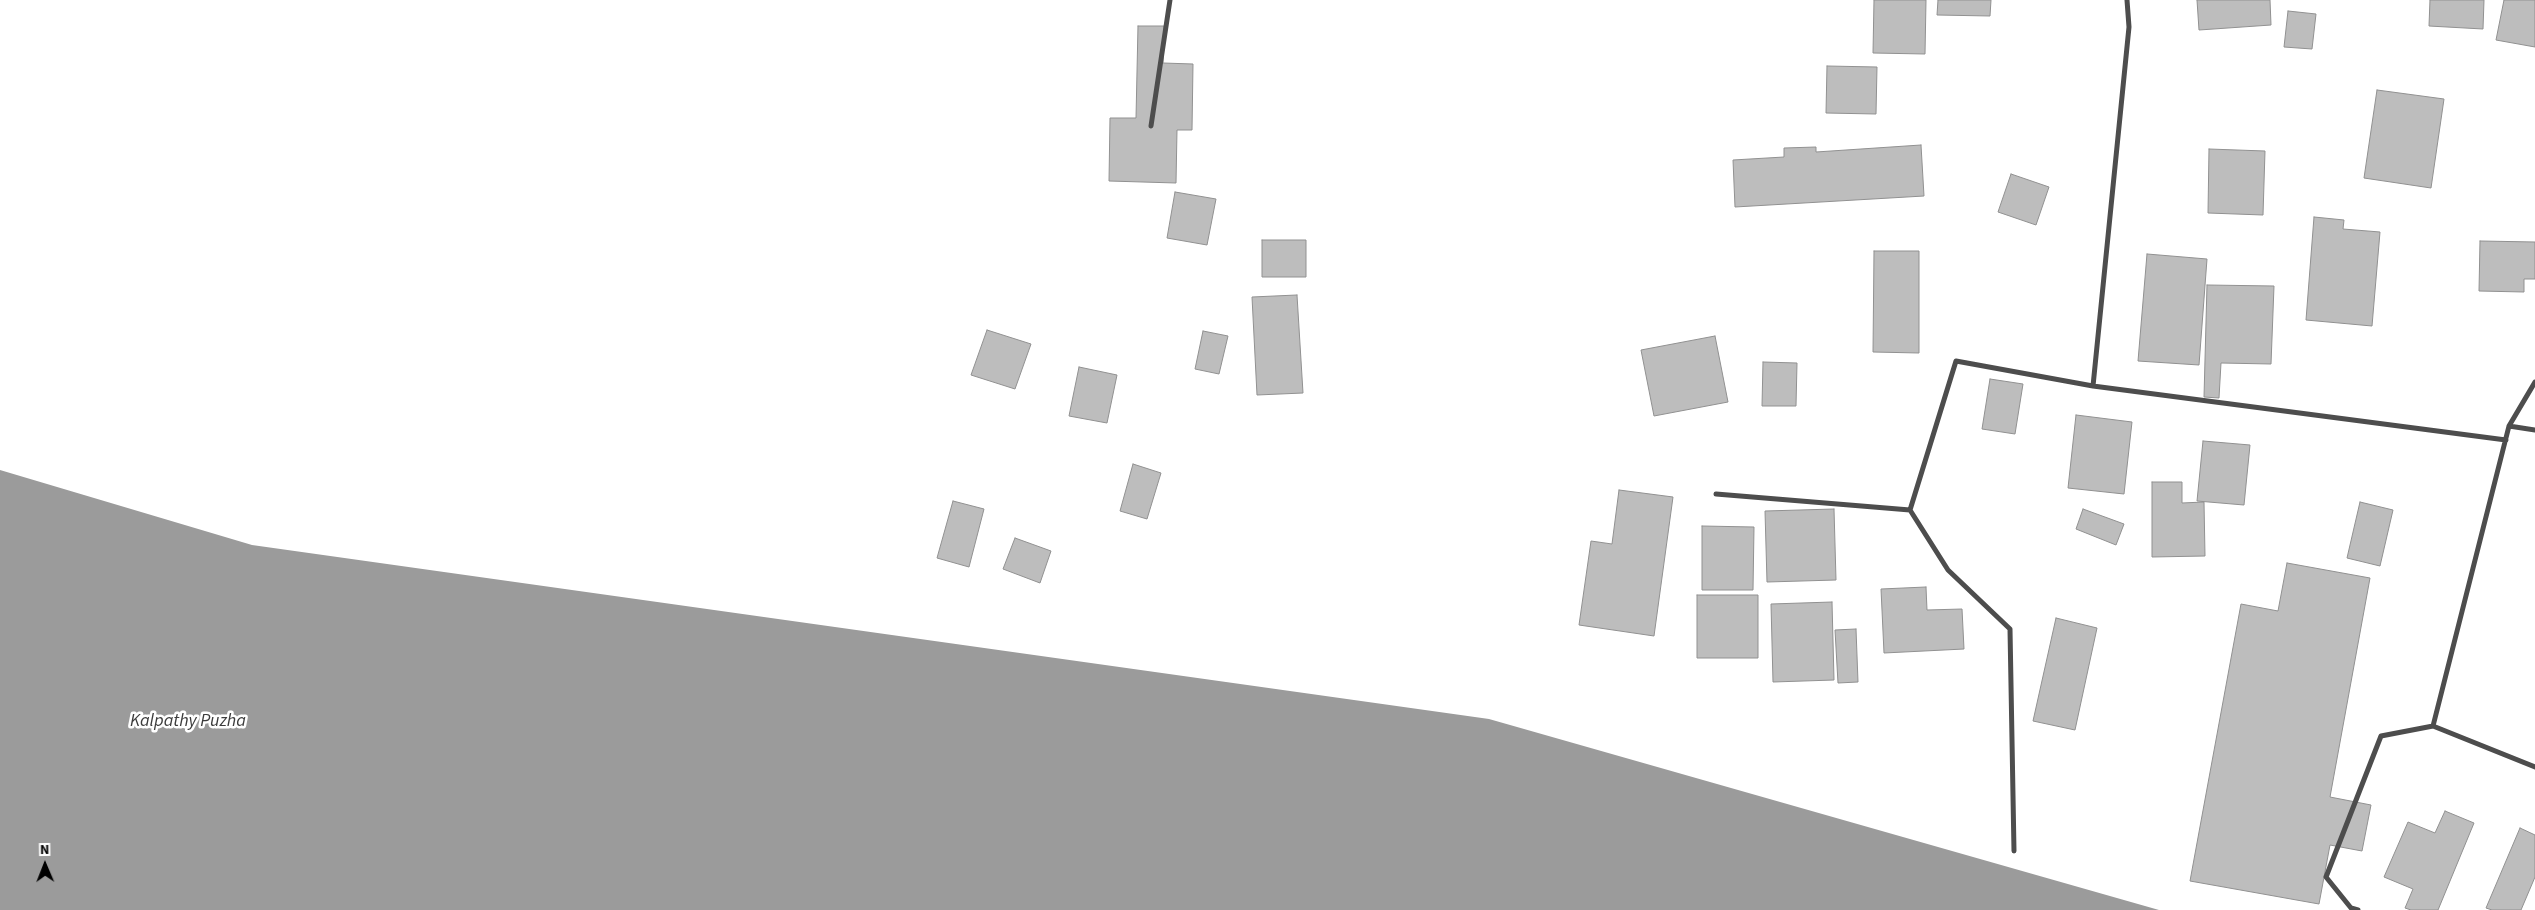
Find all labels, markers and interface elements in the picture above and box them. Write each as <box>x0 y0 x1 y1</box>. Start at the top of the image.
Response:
water label: Kalpathy Puzha <box>130 711 246 733</box>
north arrow <box>20 840 70 890</box>
text: N <box>40 840 50 860</box>

